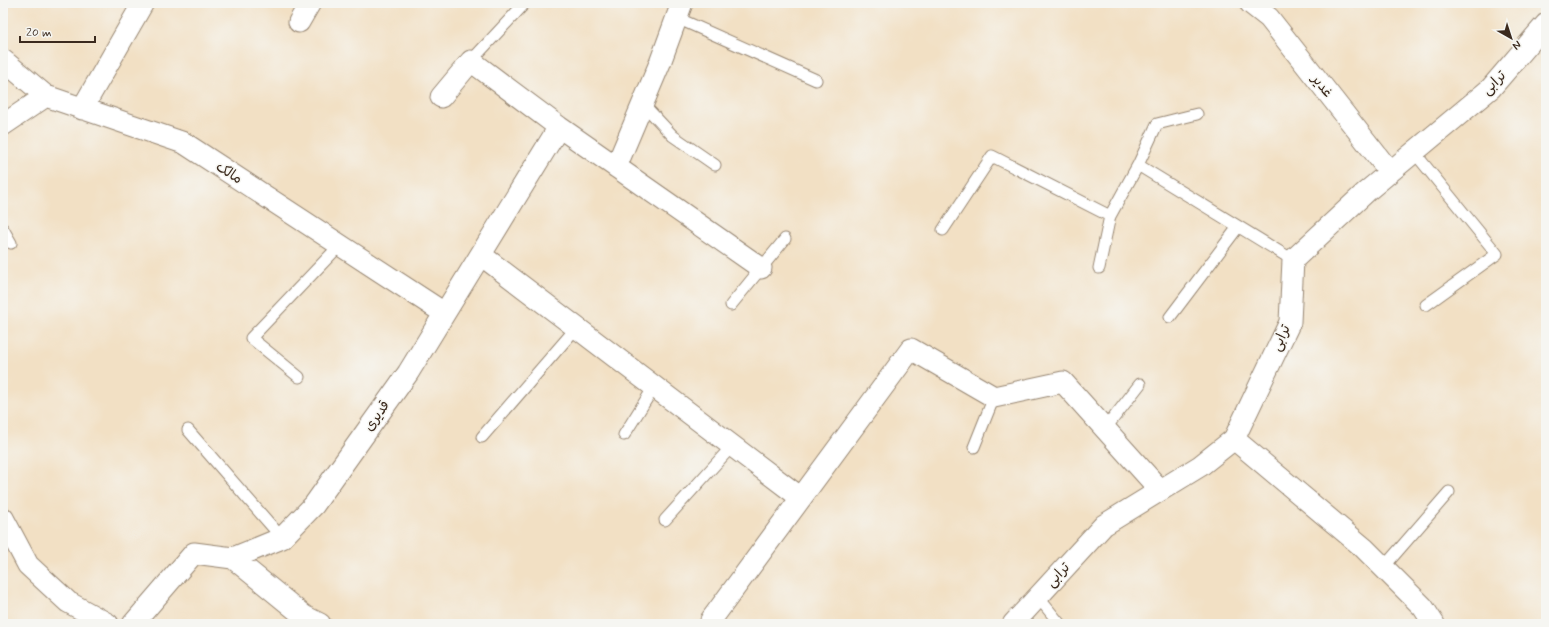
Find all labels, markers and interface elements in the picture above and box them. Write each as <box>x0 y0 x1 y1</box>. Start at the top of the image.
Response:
scale bar <box>20 18 95 44</box>
north arrow <box>1491 18 1531 58</box>
text: 20 m <box>26 25 52 41</box>
text: N <box>1509 37 1524 53</box>
street label: ترابی <box>1478 66 1511 99</box>
street label: غدیر <box>1307 70 1337 101</box>
street label: مالک <box>212 158 246 188</box>
street label: ترابی <box>1267 321 1295 354</box>
street label: قدیری <box>360 397 394 435</box>
street label: ترابی <box>1042 558 1074 591</box>

